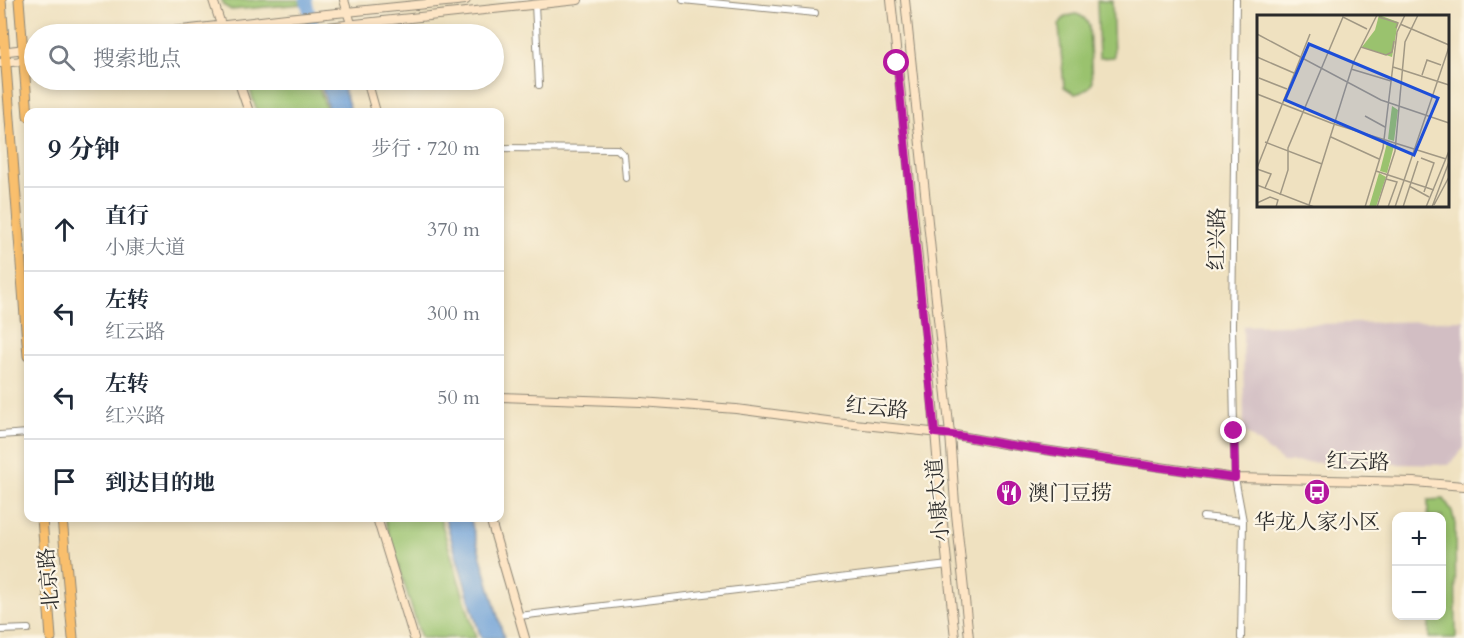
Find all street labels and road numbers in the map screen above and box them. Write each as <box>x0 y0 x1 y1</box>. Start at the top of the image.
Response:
street label: 红兴路 <box>1202 207 1232 271</box>
street label: 红云路 <box>844 390 910 426</box>
street label: 红云路 <box>1326 446 1390 478</box>
street label: 小康大道 <box>920 457 956 543</box>
street label: 北京路 <box>32 546 66 612</box>

